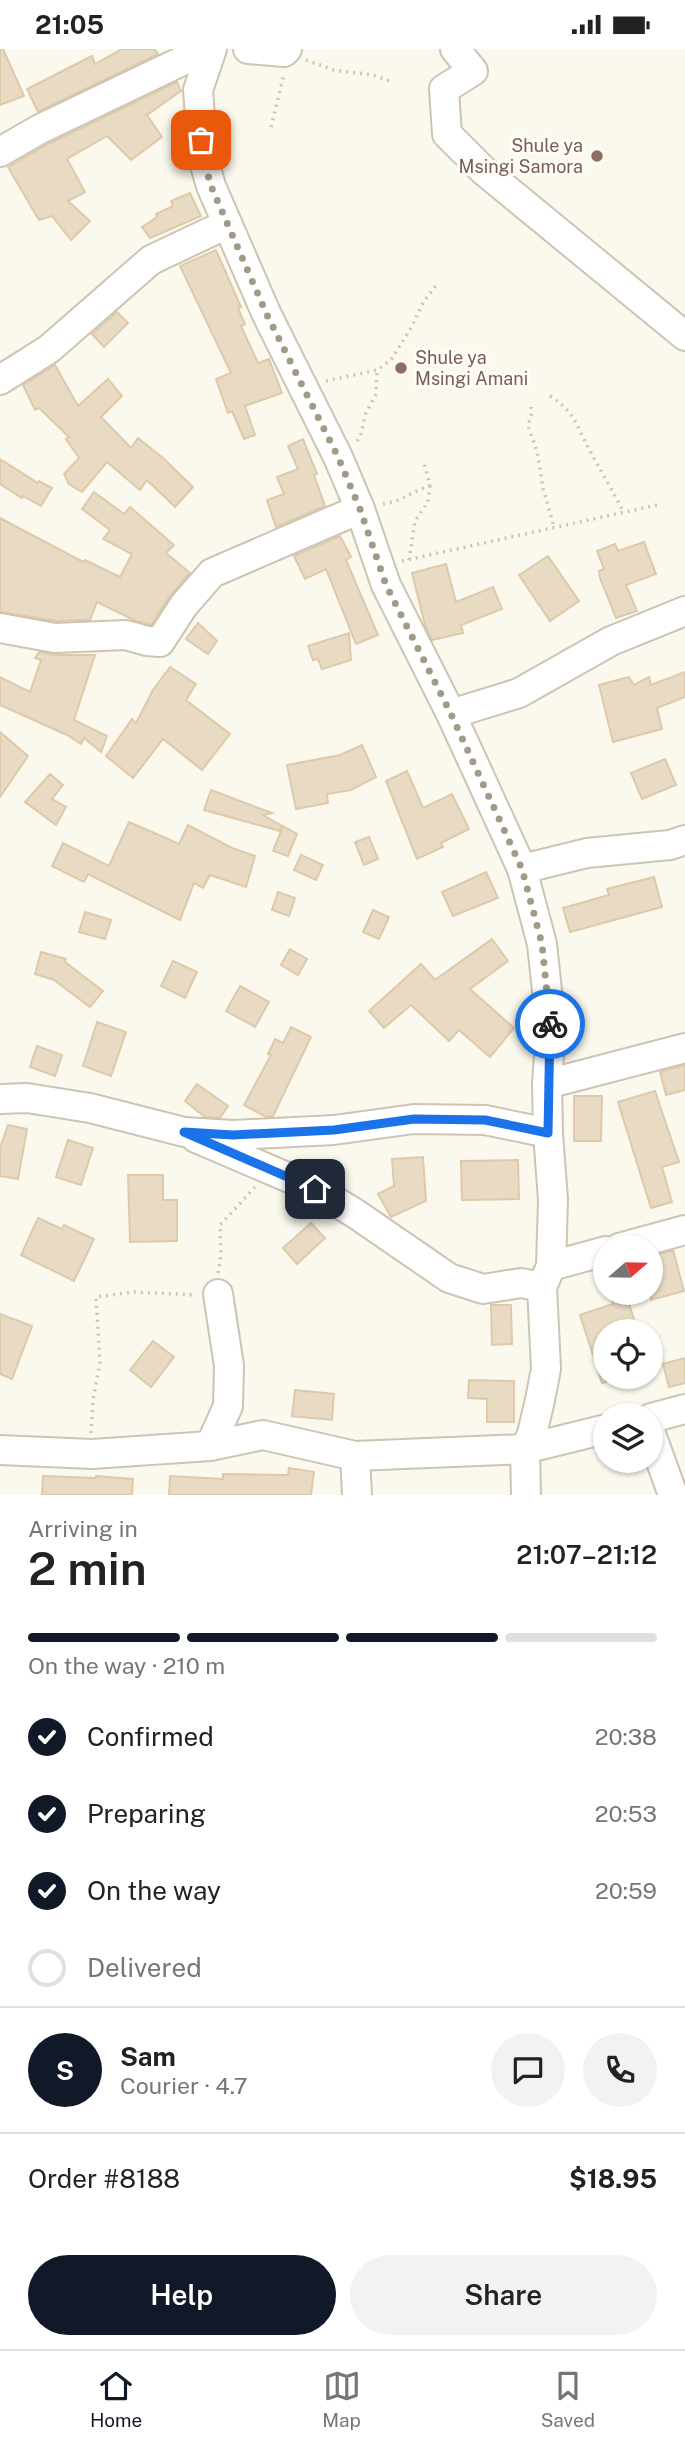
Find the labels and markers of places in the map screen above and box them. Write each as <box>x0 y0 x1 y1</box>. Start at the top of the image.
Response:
pin <box>171 110 231 170</box>
place label: Shule ya Msingi Samora <box>459 135 583 177</box>
marker: Shule ya Msingi Samora <box>589 148 605 164</box>
place label: Shule ya Msingi Amani <box>415 347 528 389</box>
marker: Shule ya Msingi Amani <box>393 360 409 376</box>
pin <box>285 1159 345 1219</box>

